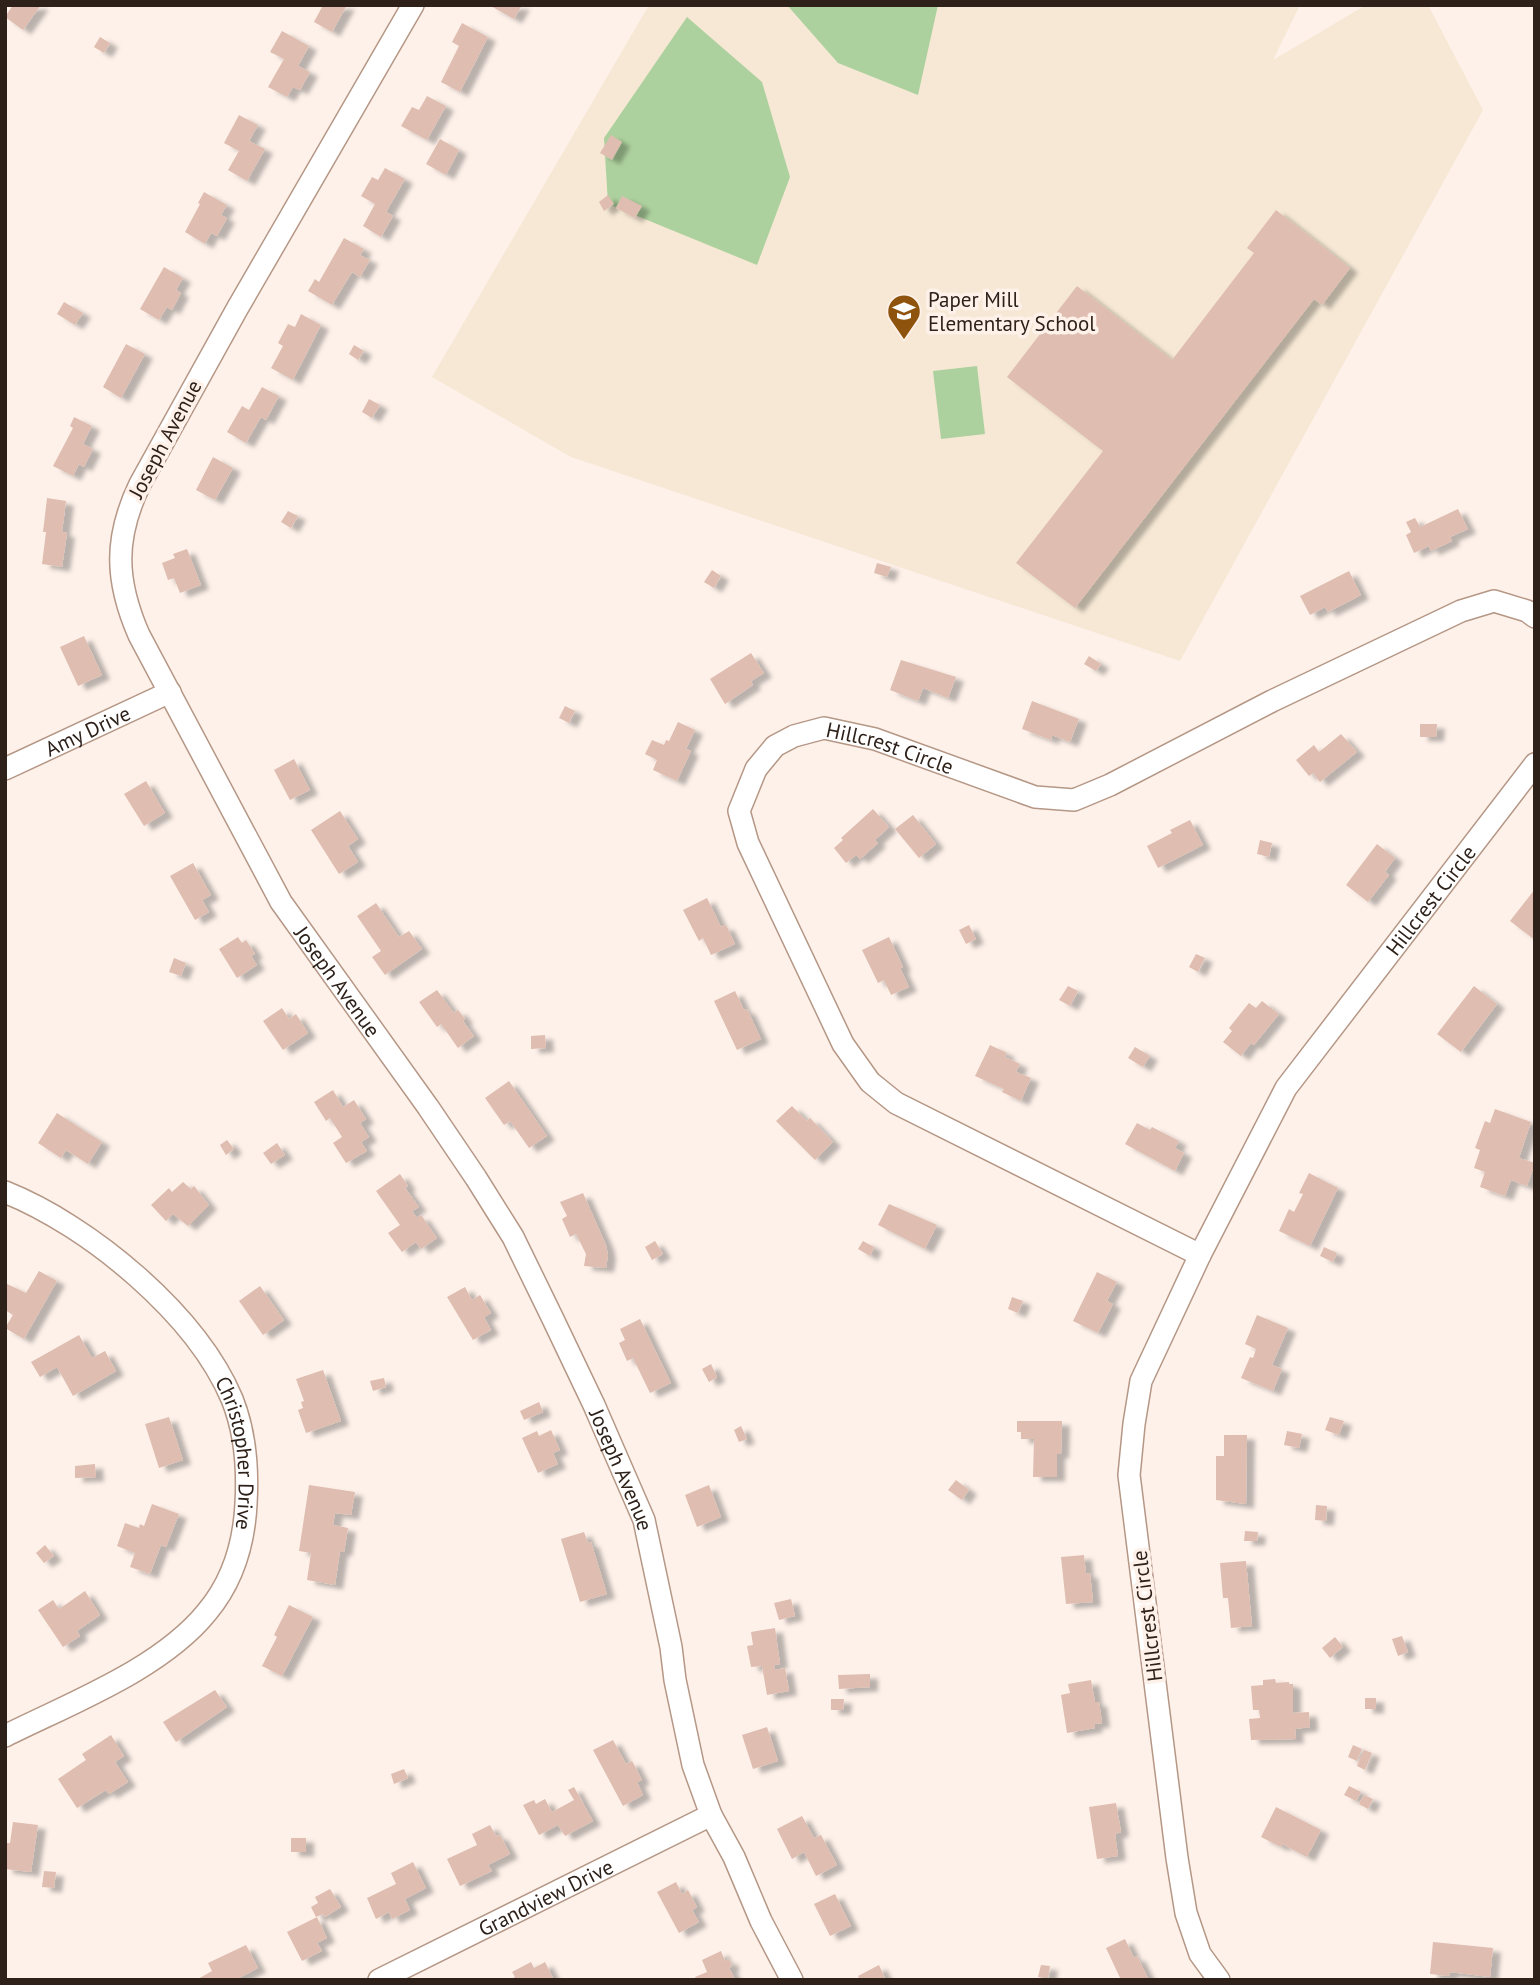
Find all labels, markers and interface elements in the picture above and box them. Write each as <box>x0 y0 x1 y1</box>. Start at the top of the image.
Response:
place label: Paper Mill Elementary School <box>928 286 1095 337</box>
school or university icon: Paper Mill Elementary School <box>885 292 923 341</box>
street label: Joseph Avenue <box>122 375 207 504</box>
street label: Amy Drive <box>40 699 134 762</box>
street label: Hillcrest Circle <box>824 715 957 780</box>
street label: Hillcrest Circle <box>1379 840 1481 961</box>
street label: Joseph Avenue <box>288 920 387 1042</box>
street label: Christopher Drive <box>210 1371 260 1532</box>
street label: Joseph Avenue <box>583 1403 659 1533</box>
street label: Hillcrest Circle <box>1126 1549 1168 1683</box>
street label: Grandview Drive <box>474 1852 617 1942</box>

